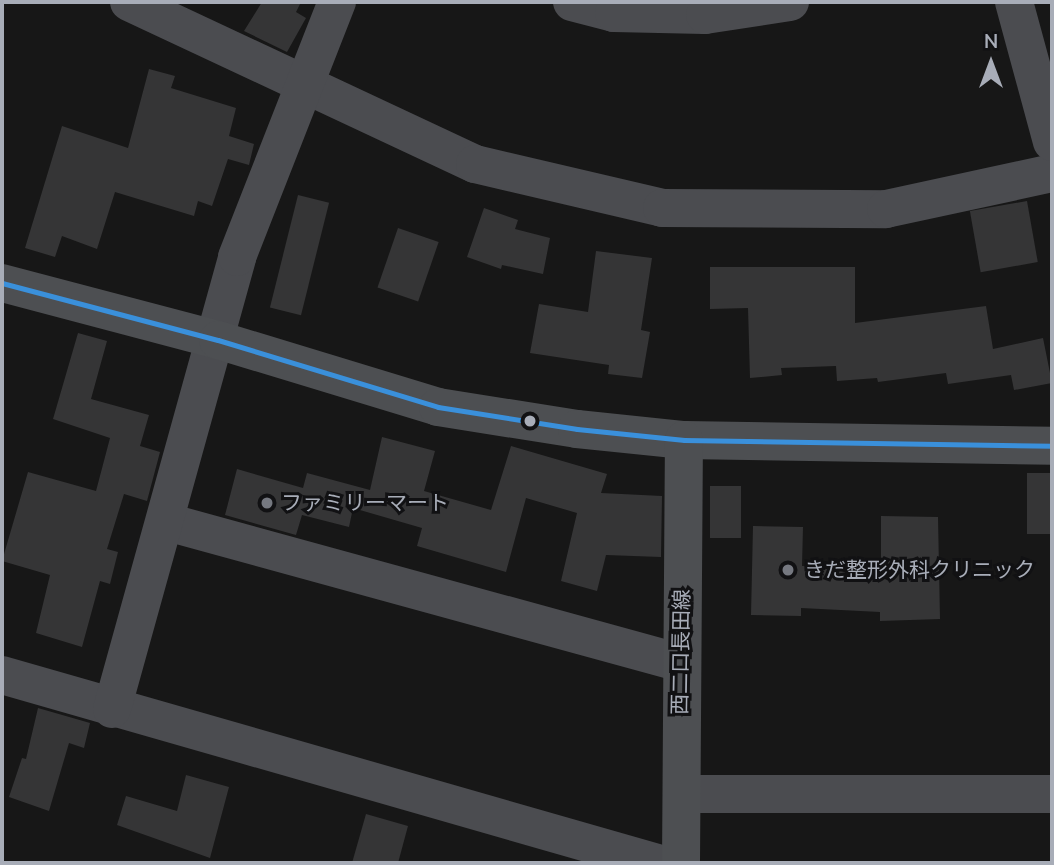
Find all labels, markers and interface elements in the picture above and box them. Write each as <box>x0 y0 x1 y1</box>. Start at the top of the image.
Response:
north arrow <box>956 28 1026 98</box>
text: N <box>984 29 998 55</box>
unlabelled marker <box>523 414 537 428</box>
place label: ファミリーマート <box>281 490 449 516</box>
marker: ファミリーマート <box>259 495 275 511</box>
place label: きだ整形外科クリニック <box>804 557 1035 583</box>
marker: きだ整形外科クリニック <box>778 560 798 580</box>
street label: 西二口長田線 <box>667 589 695 715</box>

